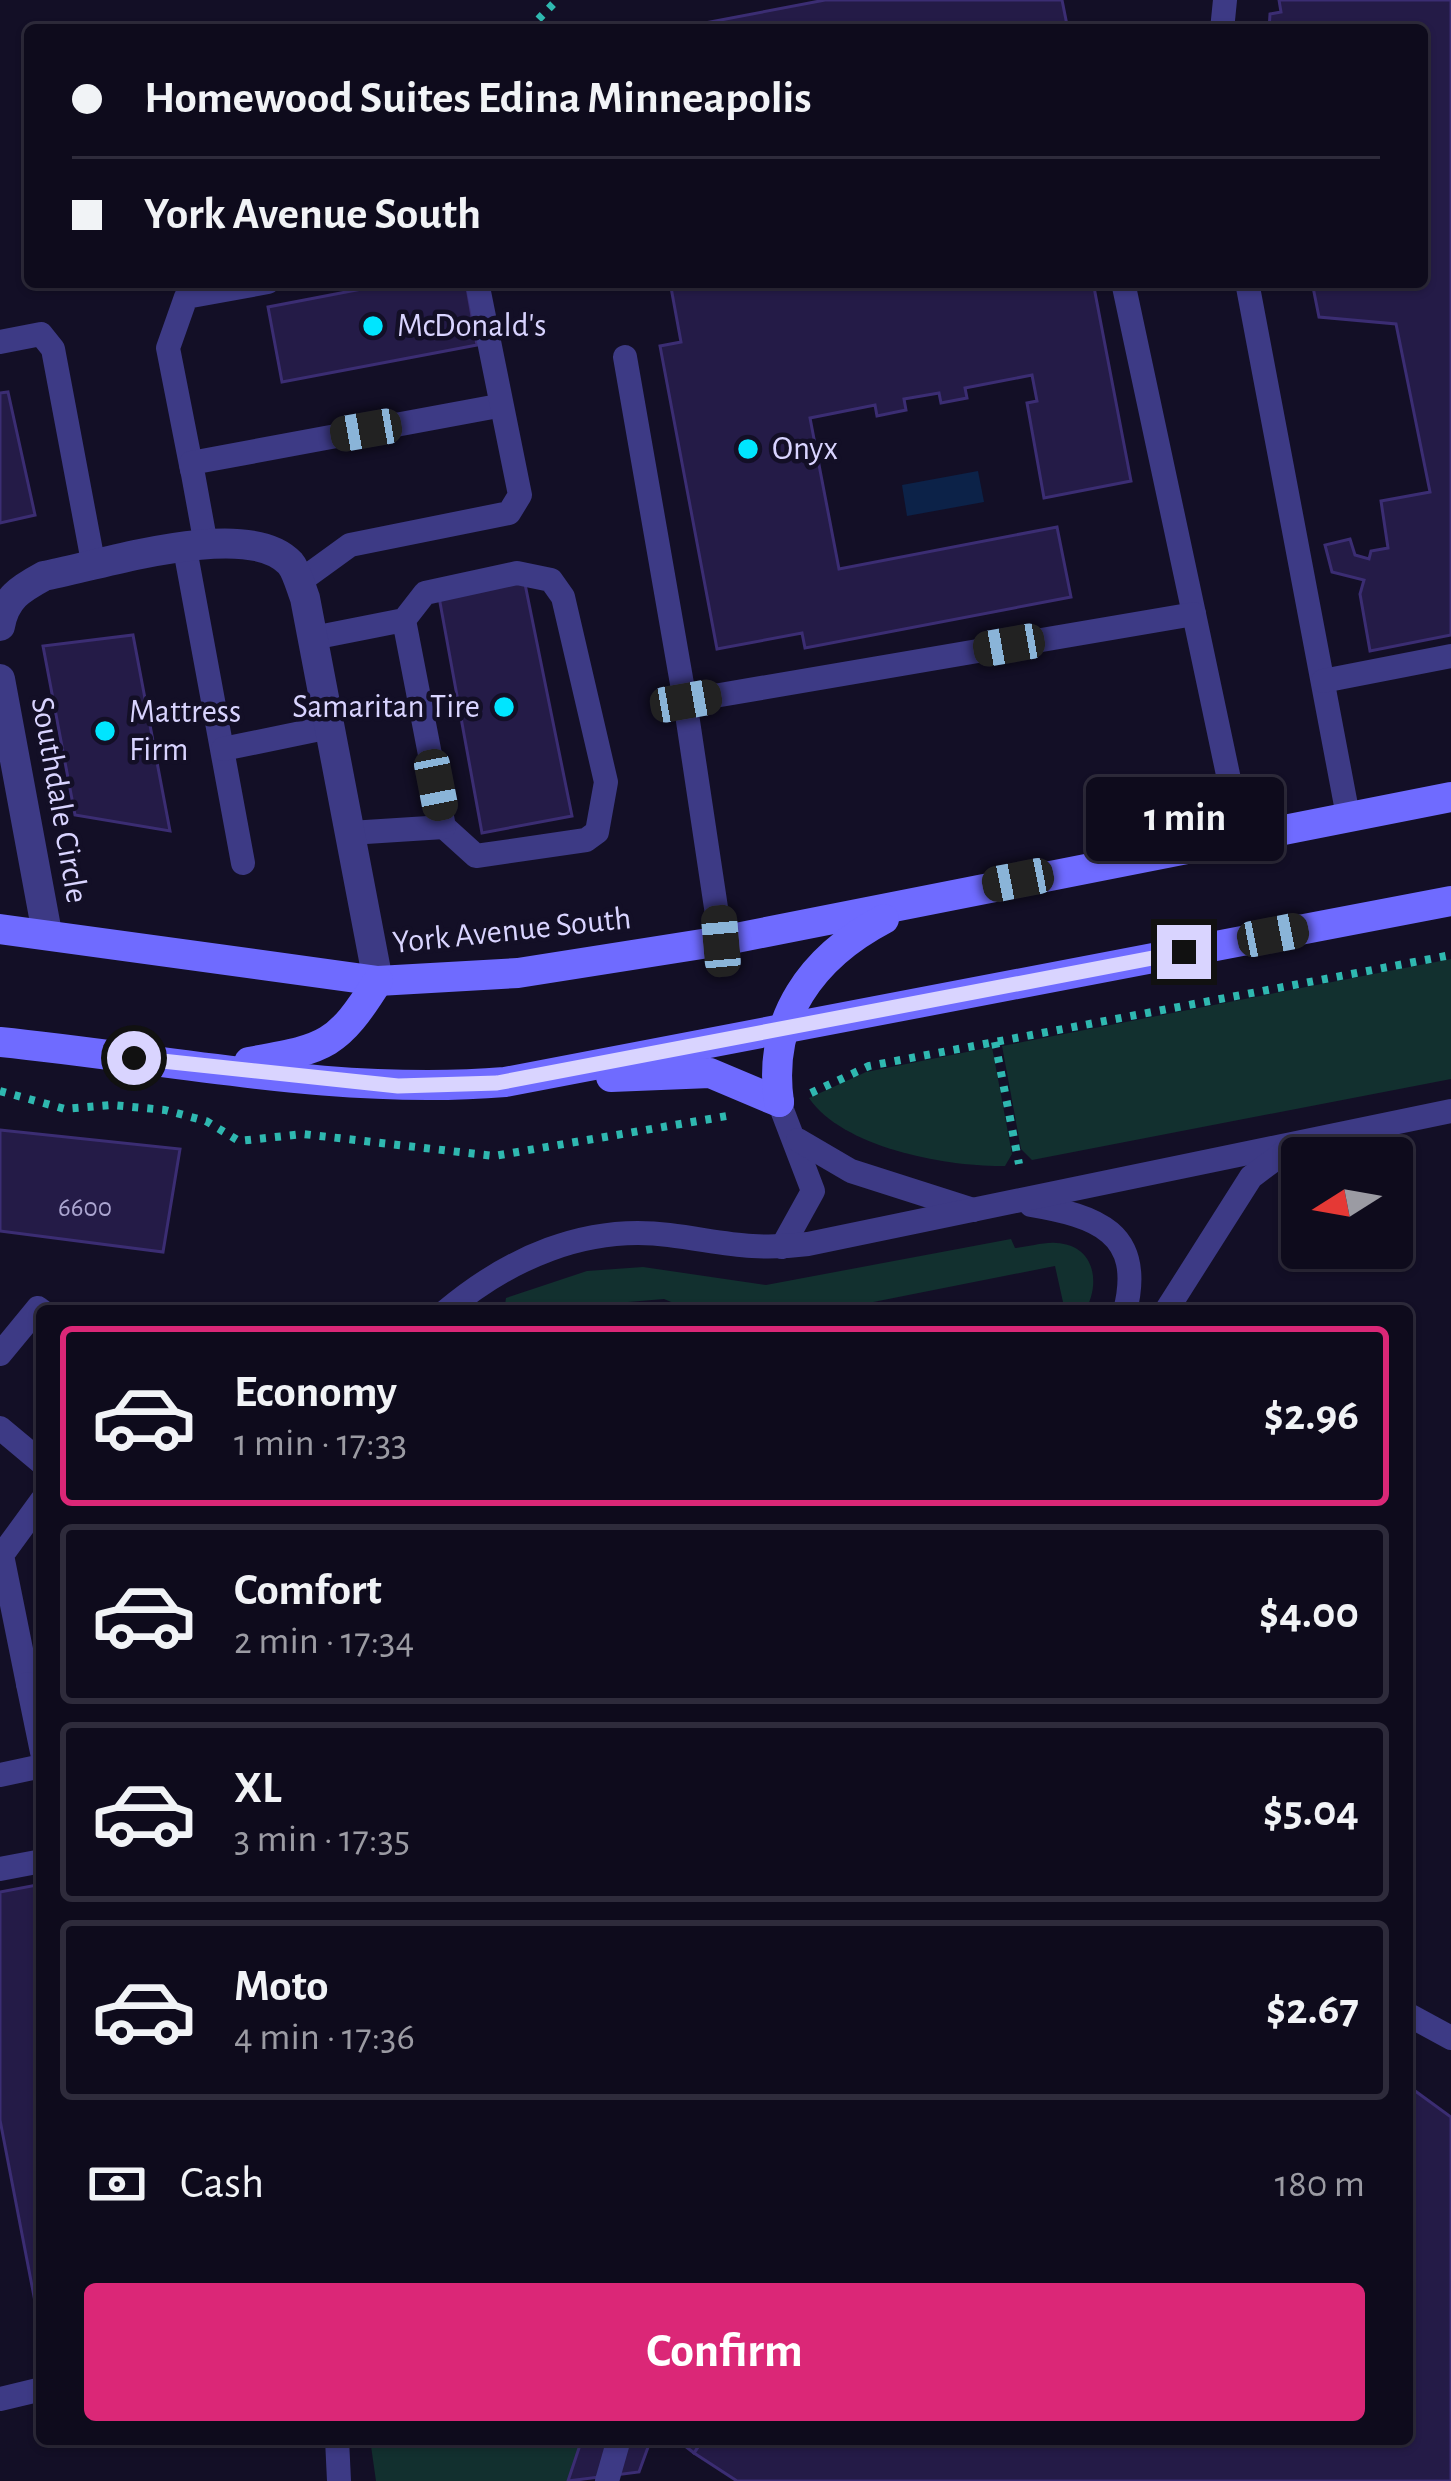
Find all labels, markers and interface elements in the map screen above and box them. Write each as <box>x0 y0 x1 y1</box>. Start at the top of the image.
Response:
text: Homewood Suites Edina Minneapolis <box>144 76 812 121</box>
text: York Avenue South <box>144 192 481 237</box>
place label: McDonald's <box>397 310 546 343</box>
marker: McDonald's <box>360 313 386 339</box>
car <box>327 406 405 454</box>
place label: Onyx <box>772 433 838 466</box>
marker: Onyx <box>735 436 761 462</box>
car <box>970 621 1048 669</box>
car <box>647 677 725 725</box>
place label: Samaritan Tire <box>292 691 480 724</box>
street label: Southdale Circle <box>25 694 93 906</box>
marker: Samaritan Tire <box>491 694 517 720</box>
place label: Mattress Firm <box>129 696 241 767</box>
marker: Mattress Firm <box>92 718 118 744</box>
car <box>411 746 461 824</box>
callout: 1 min <box>1085 778 1283 862</box>
text: 1 min <box>1144 799 1226 838</box>
car <box>979 855 1057 905</box>
street label: York Avenue South <box>391 902 633 960</box>
car <box>700 904 742 978</box>
car <box>1234 910 1312 960</box>
route end <box>1157 925 1211 979</box>
route start <box>107 1031 161 1085</box>
north arrow <box>1281 1137 1413 1269</box>
map controls <box>1281 1137 1413 1269</box>
house number: 6600 <box>58 1194 112 1221</box>
icon: car <box>90 1362 198 1470</box>
text: Economy <box>234 1370 397 1415</box>
text: $2.96 <box>1264 1393 1359 1438</box>
text: 1 min · 17:33 <box>234 1424 407 1463</box>
icon: car <box>90 1560 198 1668</box>
text: Comfort <box>234 1568 382 1613</box>
text: $4.00 <box>1259 1591 1359 1636</box>
text: 2 min · 17:34 <box>234 1622 414 1661</box>
icon: car <box>90 1758 198 1866</box>
text: XL <box>234 1766 282 1811</box>
text: $5.04 <box>1263 1789 1359 1834</box>
text: 3 min · 17:35 <box>234 1820 410 1859</box>
icon: car <box>90 1956 198 2064</box>
text: Moto <box>234 1964 329 2009</box>
text: $2.67 <box>1266 1987 1359 2032</box>
text: 4 min · 17:36 <box>234 2018 415 2057</box>
icon: cash <box>84 2151 150 2217</box>
text: Cash <box>180 2161 264 2206</box>
text: 180 m <box>1275 2165 1365 2204</box>
button: Confirm <box>84 2283 1365 2421</box>

